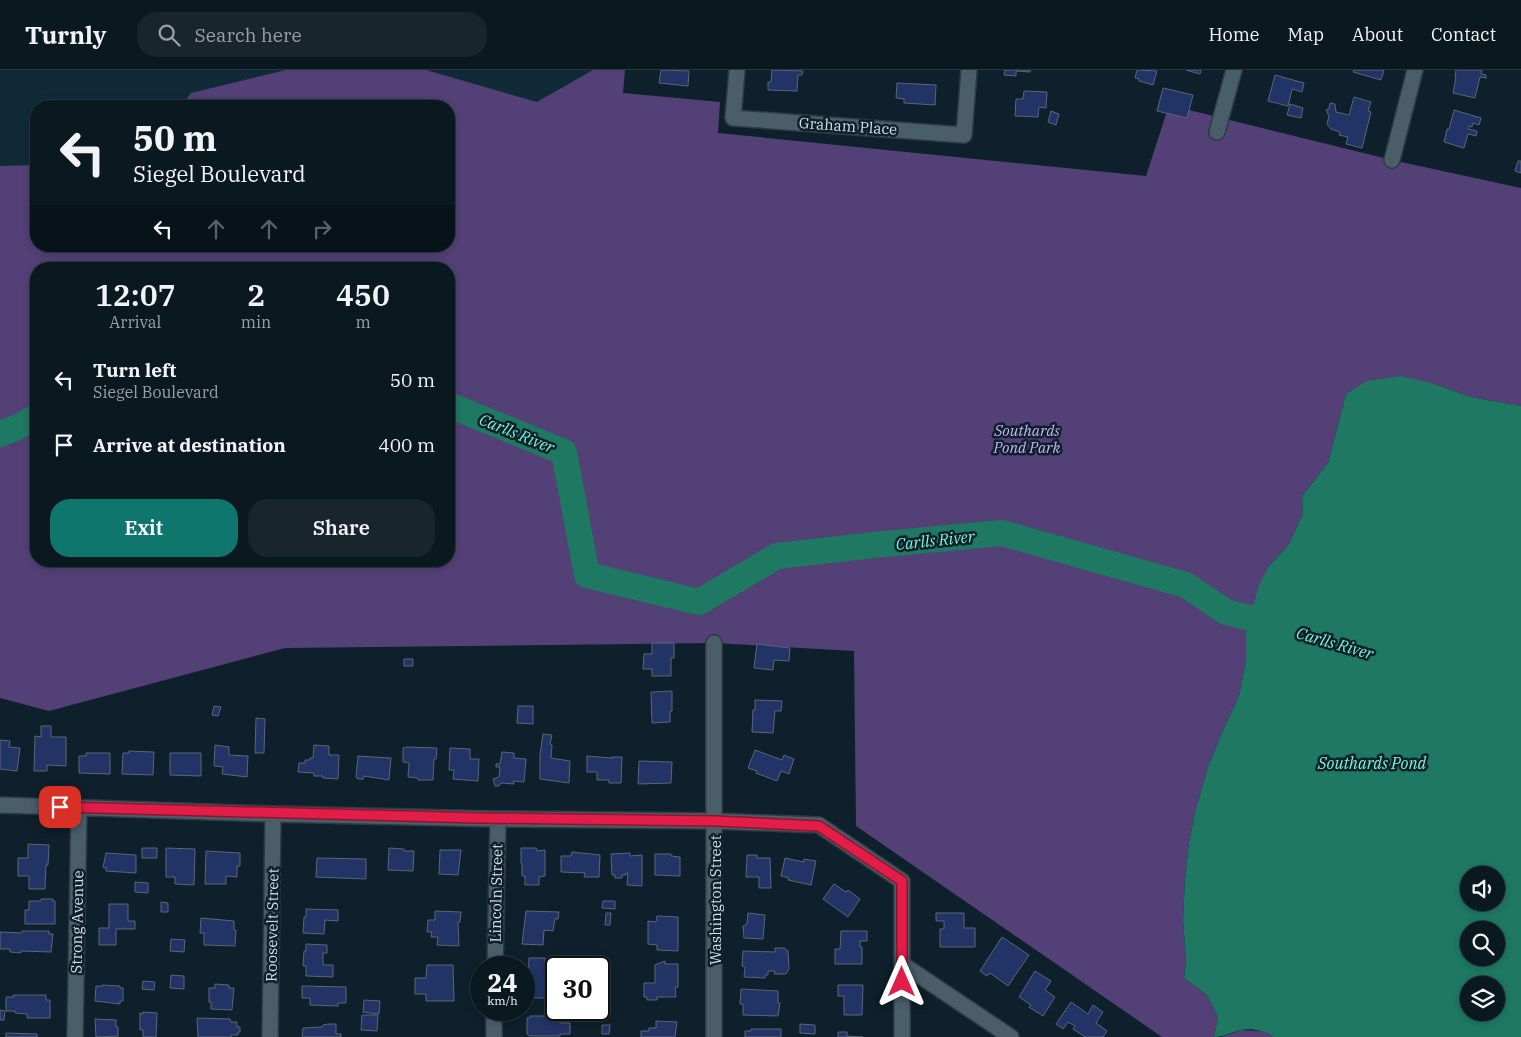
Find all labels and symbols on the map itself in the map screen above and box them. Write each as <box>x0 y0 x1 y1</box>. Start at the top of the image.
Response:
street label: Graham Place <box>798 113 898 139</box>
water label: Carlls River <box>476 409 558 458</box>
park label: Southards Pond Park <box>992 421 1061 457</box>
water label: Carlls River <box>894 526 977 554</box>
water label: Carlls River <box>1294 622 1377 664</box>
water label: Southards Pond <box>1317 753 1427 773</box>
pin <box>39 786 81 828</box>
street label: Washington Street <box>706 835 725 965</box>
street label: Lincoln Street <box>486 843 506 943</box>
street label: Roosevelt Street <box>262 868 282 982</box>
street label: Strong Avenue <box>67 870 87 974</box>
position arrow <box>875 955 927 1007</box>
speed limit sign: 30 <box>545 956 610 1021</box>

